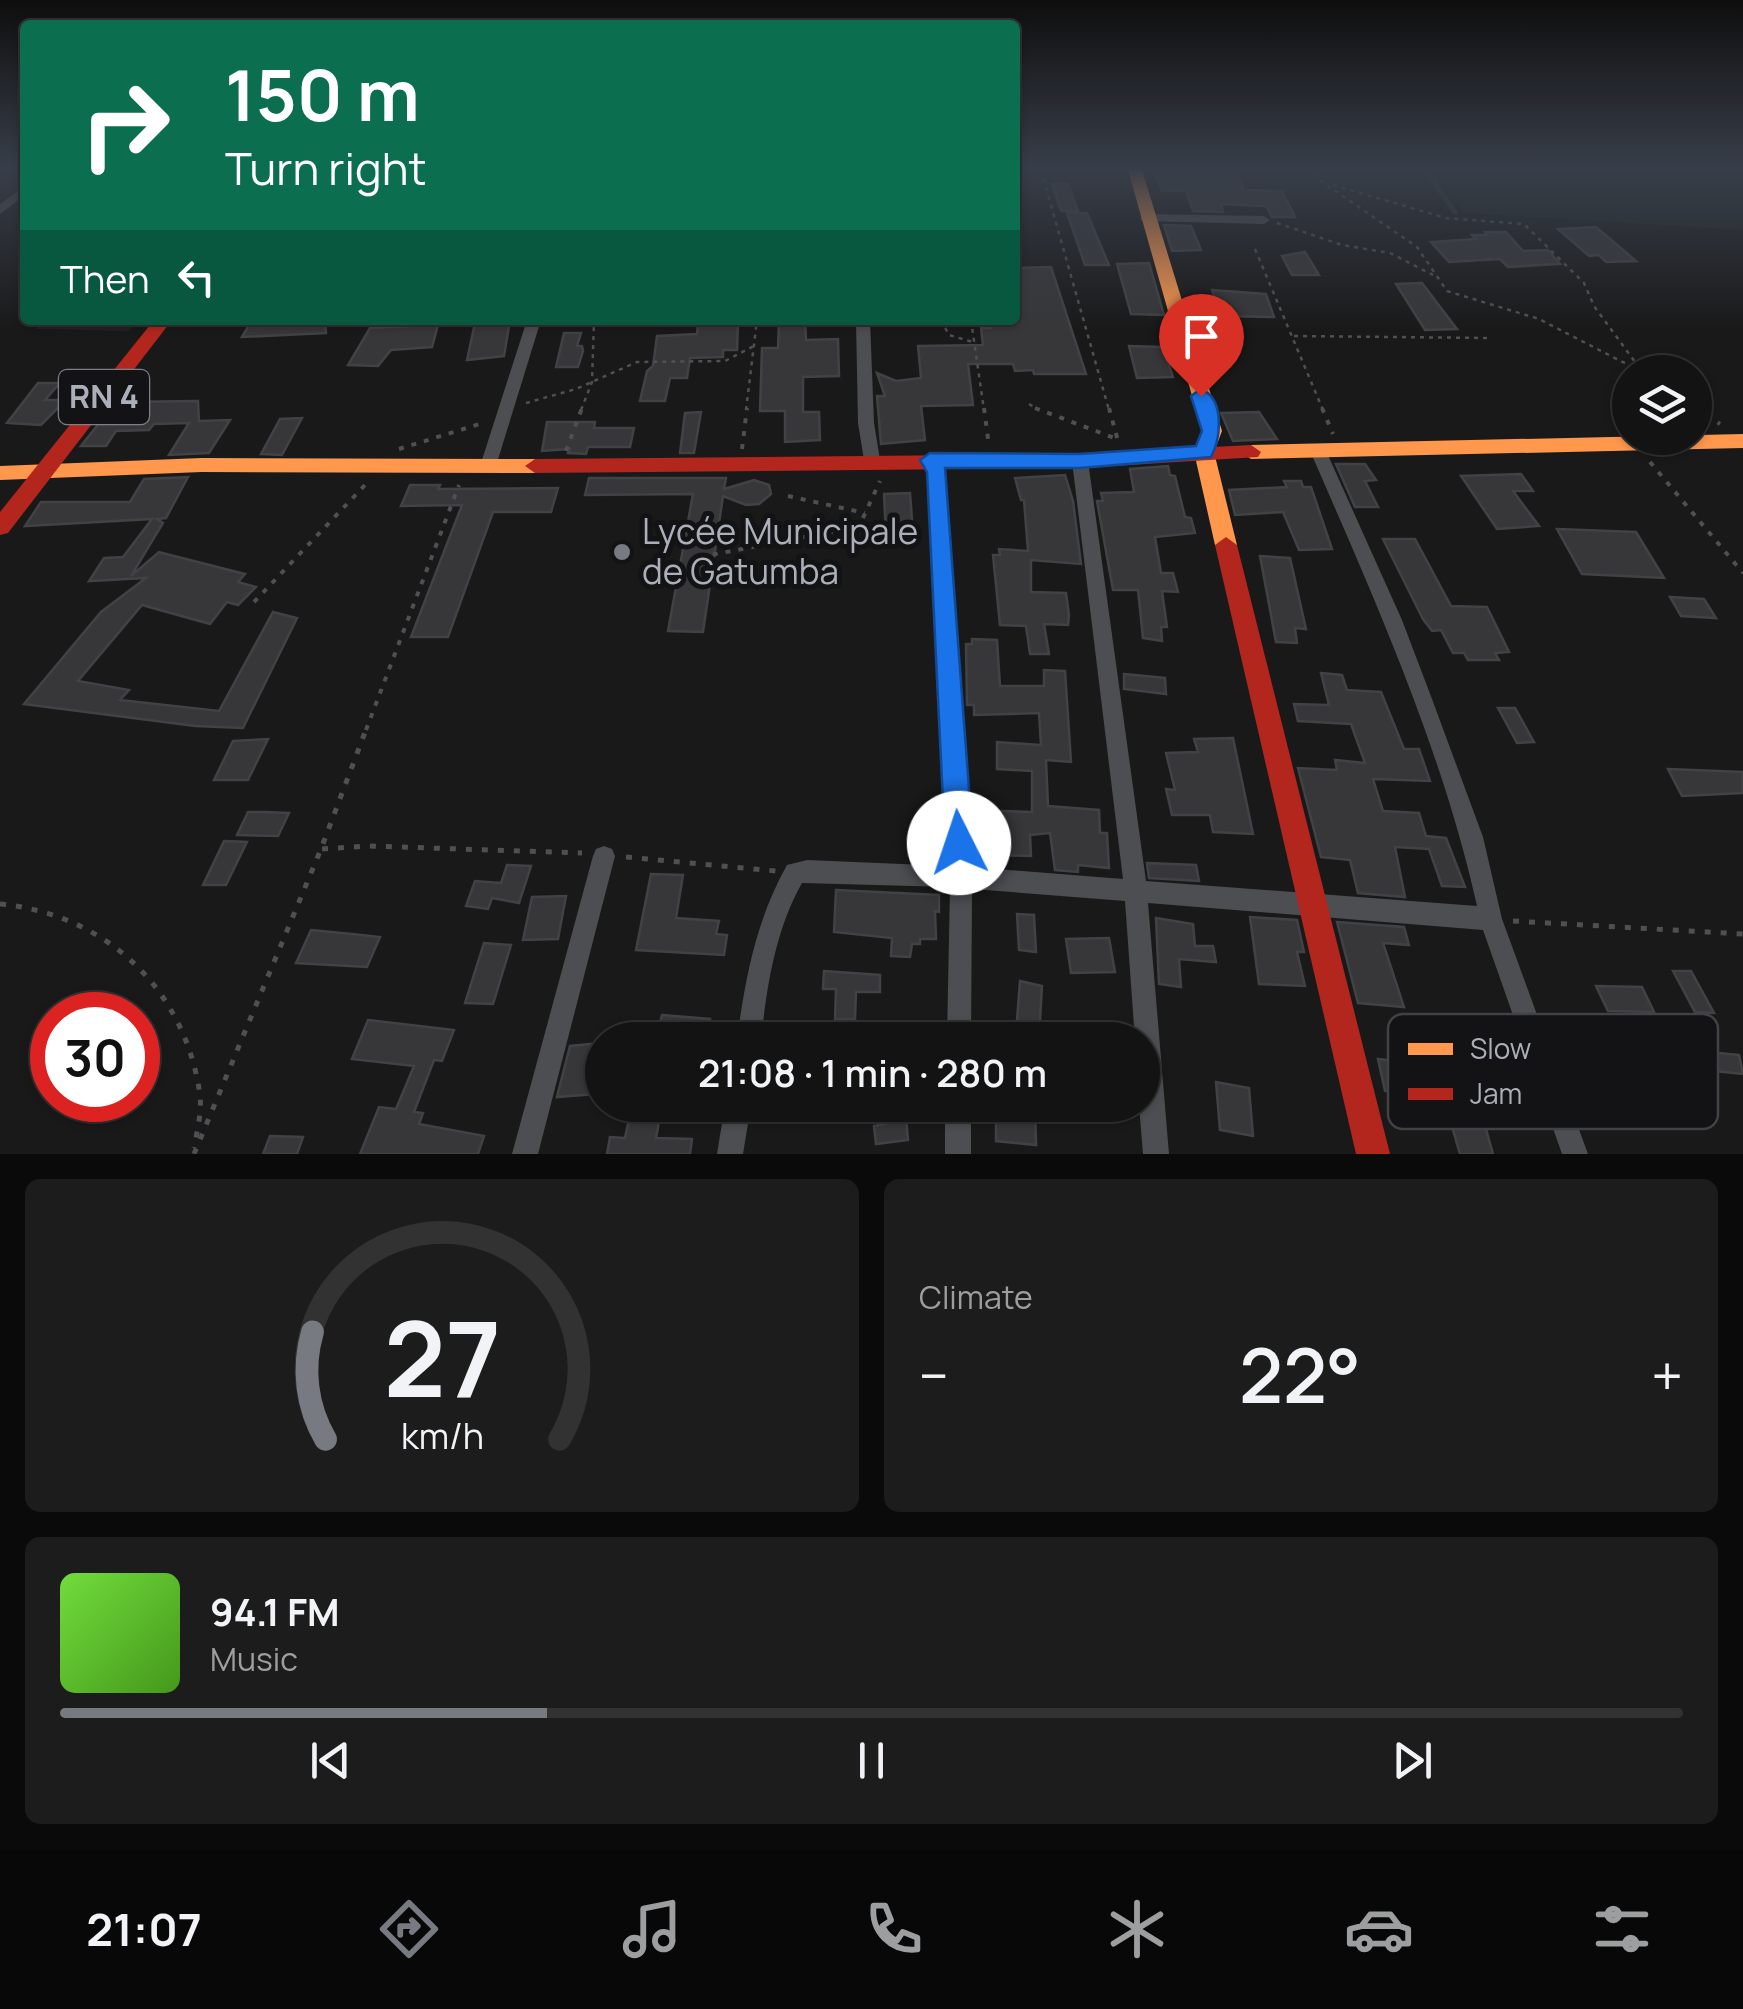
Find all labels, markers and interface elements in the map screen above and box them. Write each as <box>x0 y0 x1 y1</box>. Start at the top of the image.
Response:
text: 150 m <box>225 46 420 142</box>
icon: right <box>60 60 190 190</box>
text: Turn right <box>225 137 426 199</box>
icon: left <box>169 250 224 305</box>
text: Then <box>60 252 149 304</box>
pin <box>1159 294 1244 397</box>
icon: arrive <box>1174 309 1229 364</box>
map controls <box>1612 355 1712 455</box>
button: layers <box>1612 355 1712 455</box>
road number: RN 4 <box>59 370 149 424</box>
place label: Lycée Municipale de Gatumba <box>642 507 918 595</box>
marker: Lycée Municipale de Gatumba <box>611 541 633 563</box>
position arrow <box>907 791 1011 895</box>
speed limit sign: 30 <box>30 992 160 1122</box>
legend <box>1388 1014 1718 1129</box>
text: Slow <box>1470 1029 1531 1067</box>
text: 21:08 · 1 min · 280 m <box>698 1046 1047 1098</box>
text: Jam <box>1470 1074 1522 1112</box>
text: Climate <box>919 1275 1033 1319</box>
text: 27 <box>383 1286 501 1428</box>
text: 22° <box>1239 1323 1361 1426</box>
text: − <box>919 1337 949 1413</box>
text: + <box>1651 1337 1683 1413</box>
text: km/h <box>400 1411 484 1460</box>
text: 94.1 FM <box>210 1585 340 1637</box>
text: Music <box>210 1637 298 1681</box>
icon: previous <box>303 1733 358 1788</box>
icon: pause <box>844 1733 899 1788</box>
icon: next <box>1385 1733 1440 1788</box>
icon: directions <box>374 1894 444 1964</box>
icon: music <box>617 1894 687 1964</box>
icon: phone <box>859 1894 929 1964</box>
icon: climate <box>1102 1894 1172 1964</box>
icon: car <box>1344 1894 1414 1964</box>
icon: filters <box>1587 1894 1657 1964</box>
text: 21:07 <box>86 1898 202 1960</box>

